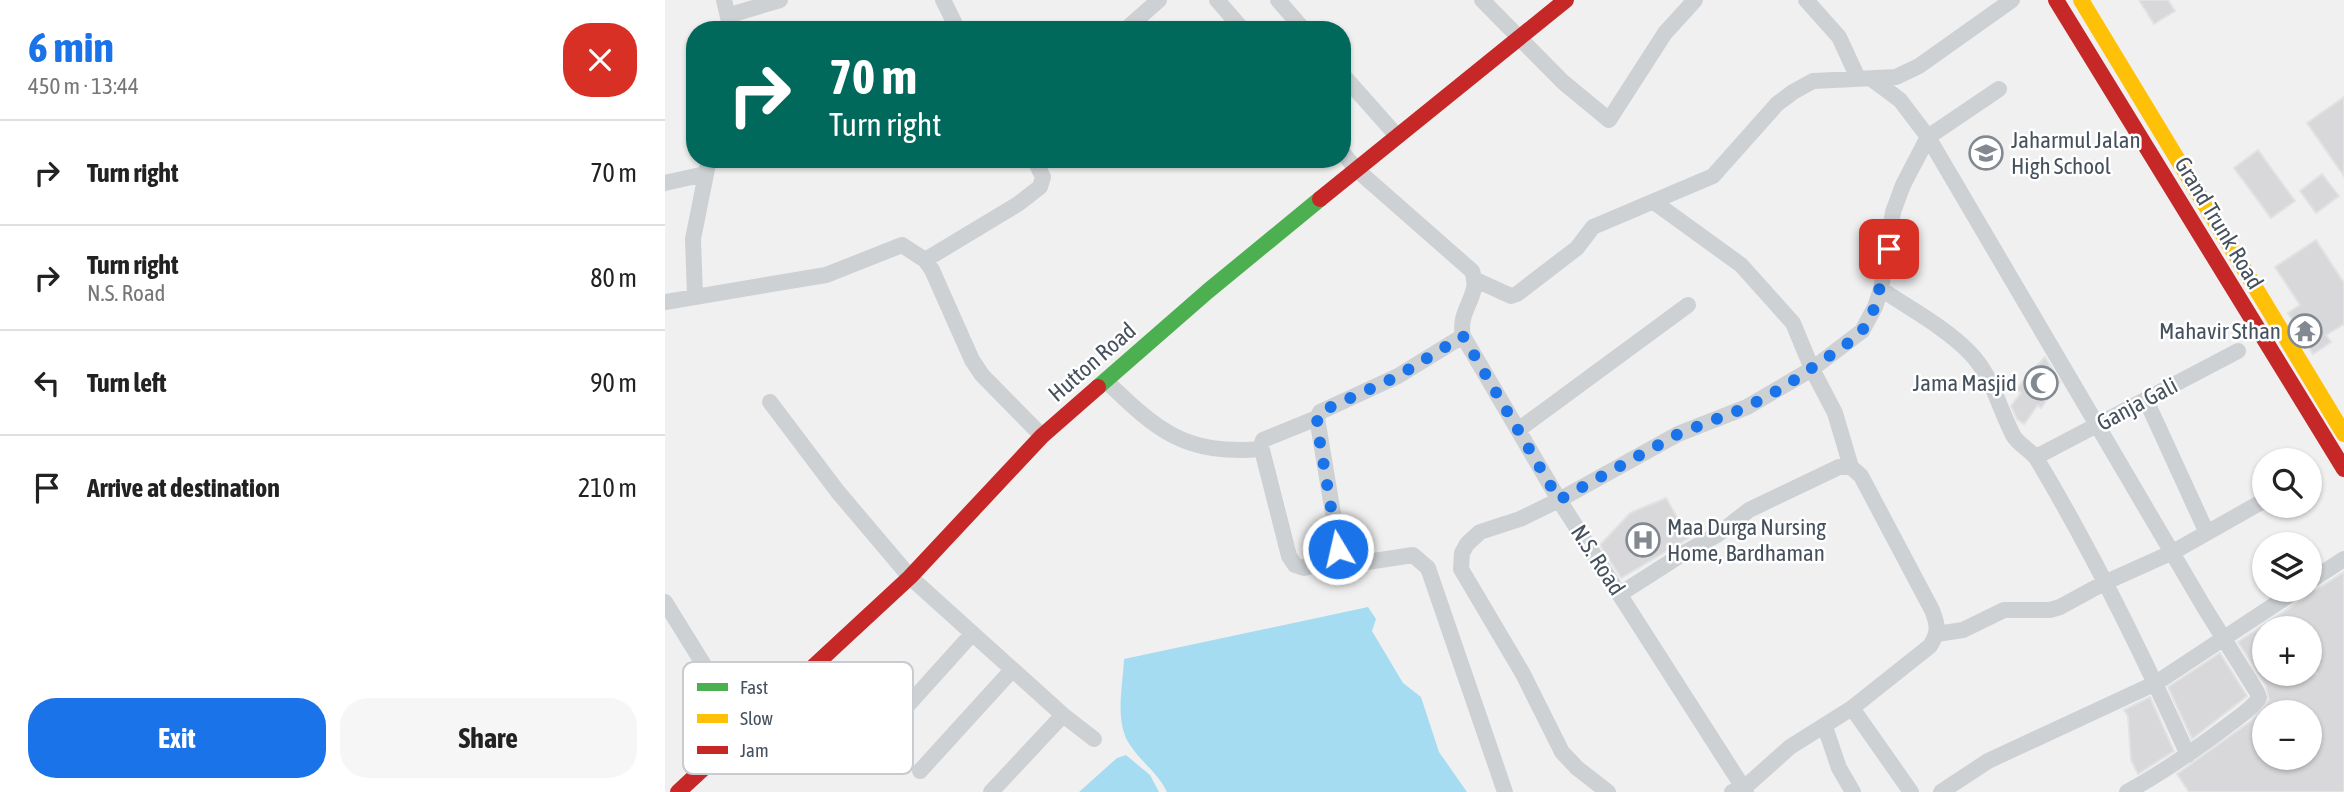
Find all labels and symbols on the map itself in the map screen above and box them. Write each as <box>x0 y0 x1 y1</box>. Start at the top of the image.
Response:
place label: Jaharmul Jalan High School <box>2011 127 2141 179</box>
school or university icon: Jaharmul Jalan High School <box>1967 134 2005 172</box>
street label: Grand Trunk Road <box>2169 152 2269 294</box>
pin <box>1859 219 1919 279</box>
temple icon: Mahavir Sthan <box>2286 312 2324 350</box>
street label: Hutton Road <box>1043 317 1141 407</box>
place label: Mahavir Sthan <box>2159 318 2281 344</box>
mosque icon: Jama Masjid <box>2022 364 2060 402</box>
place label: Jama Masjid <box>1913 370 2017 396</box>
street label: Ganja Gali <box>2092 372 2182 436</box>
position arrow <box>1301 512 1375 586</box>
place label: Maa Durga Nursing Home, Bardhaman <box>1667 514 1826 566</box>
street label: N.S. Road <box>1566 520 1630 600</box>
hospital icon: Maa Durga Nursing Home, Bardhaman <box>1624 521 1662 559</box>
legend <box>683 662 913 774</box>
text: Fast <box>740 676 768 698</box>
text: Slow <box>740 707 774 729</box>
text: Jam <box>740 739 769 761</box>

